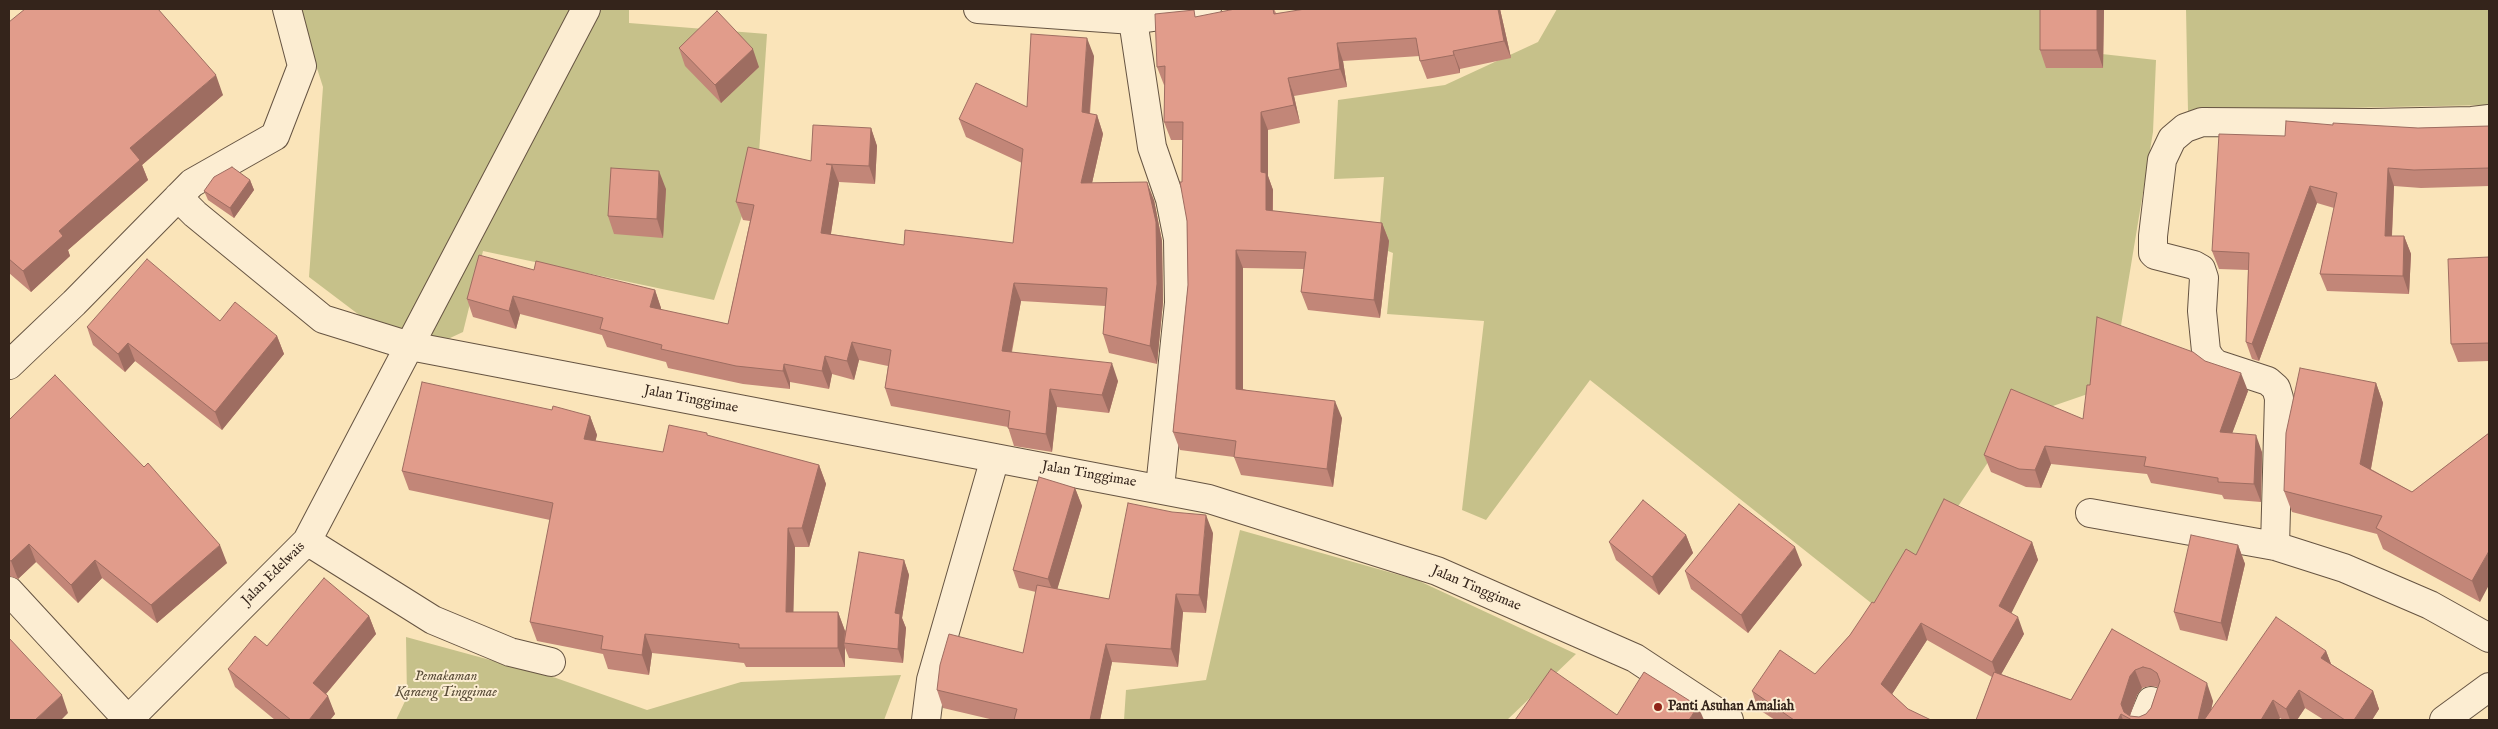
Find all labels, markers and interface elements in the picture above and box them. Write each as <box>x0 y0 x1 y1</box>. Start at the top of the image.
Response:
street label: Jalan Tinggimae <box>643 383 739 417</box>
street label: Jalan Tinggimae <box>1041 458 1137 492</box>
street label: Jalan Edelwais <box>239 539 309 609</box>
street label: Jalan Tinggimae <box>1429 563 1523 615</box>
park label: Pemakaman Karaeng Tinggimae <box>395 669 497 702</box>
place label: Panti Asuhan Amaliah <box>1668 699 1794 715</box>
marker: Panti Asuhan Amaliah <box>1652 701 1664 713</box>

